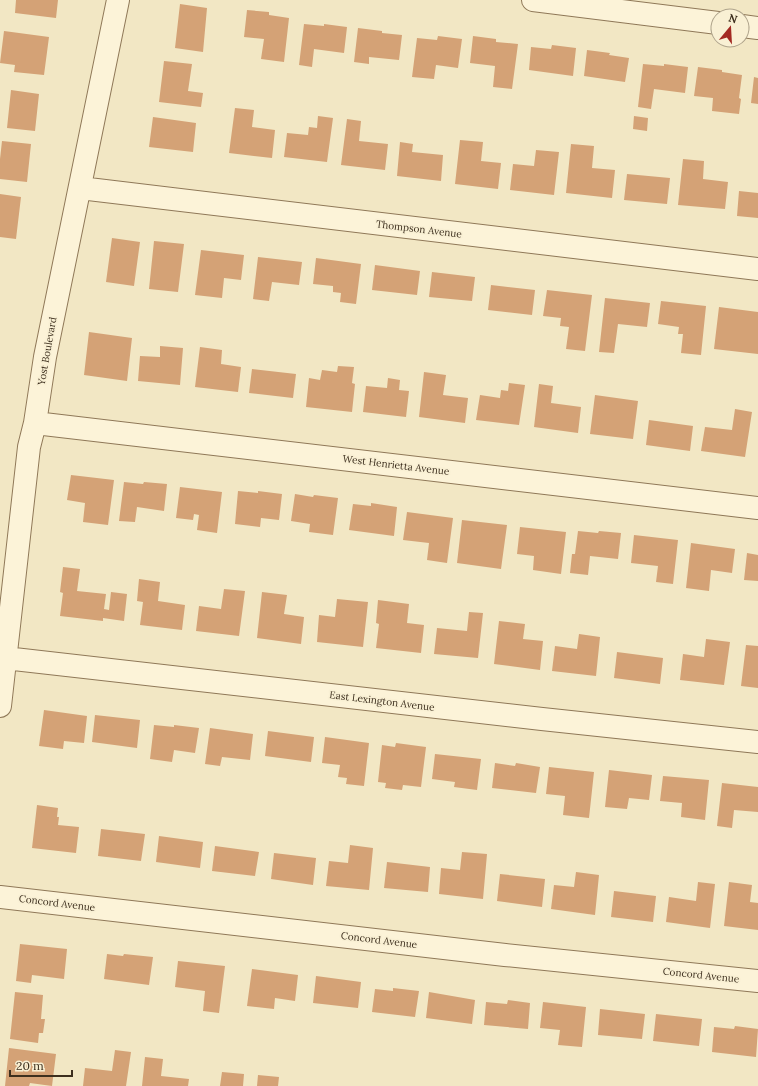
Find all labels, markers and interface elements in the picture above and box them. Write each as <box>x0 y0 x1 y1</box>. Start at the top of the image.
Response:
north arrow <box>710 8 750 48</box>
text: N <box>727 11 740 27</box>
street label: Thompson Avenue <box>375 217 463 241</box>
street label: Yost Boulevard <box>34 316 59 387</box>
street label: West Henrietta Avenue <box>342 452 451 478</box>
street label: East Lexington Avenue <box>329 688 436 714</box>
street label: Concord Avenue <box>18 892 96 914</box>
street label: Concord Avenue <box>340 929 418 951</box>
street label: Concord Avenue <box>662 965 740 986</box>
scale bar <box>10 1052 72 1078</box>
text: 20 m <box>16 1058 44 1073</box>

